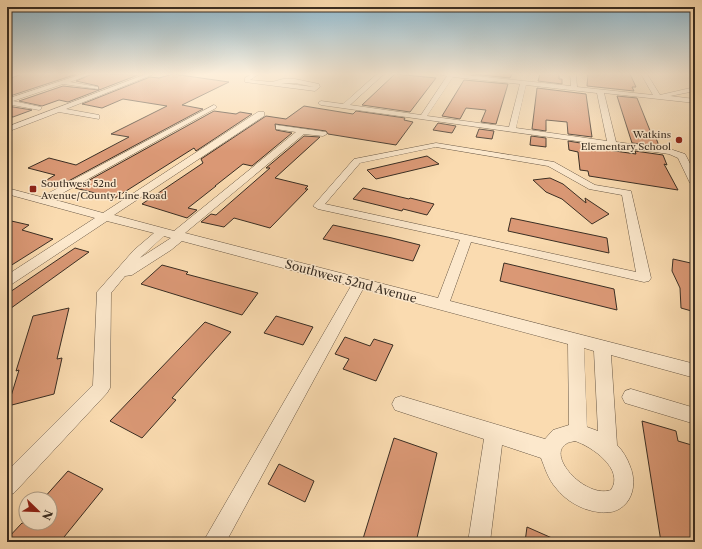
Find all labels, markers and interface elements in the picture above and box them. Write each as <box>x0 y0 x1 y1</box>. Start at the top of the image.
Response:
place label: Watkins Elementary School <box>581 128 671 153</box>
marker: Watkins Elementary School <box>674 135 684 145</box>
place label: Southwest 52nd Avenue/County Line Road <box>40 177 167 202</box>
marker: Southwest 52nd Avenue/County Line Road <box>28 184 38 194</box>
street label: Southwest 52nd Avenue <box>283 256 419 306</box>
north arrow <box>18 491 58 531</box>
text: N <box>39 508 56 522</box>

